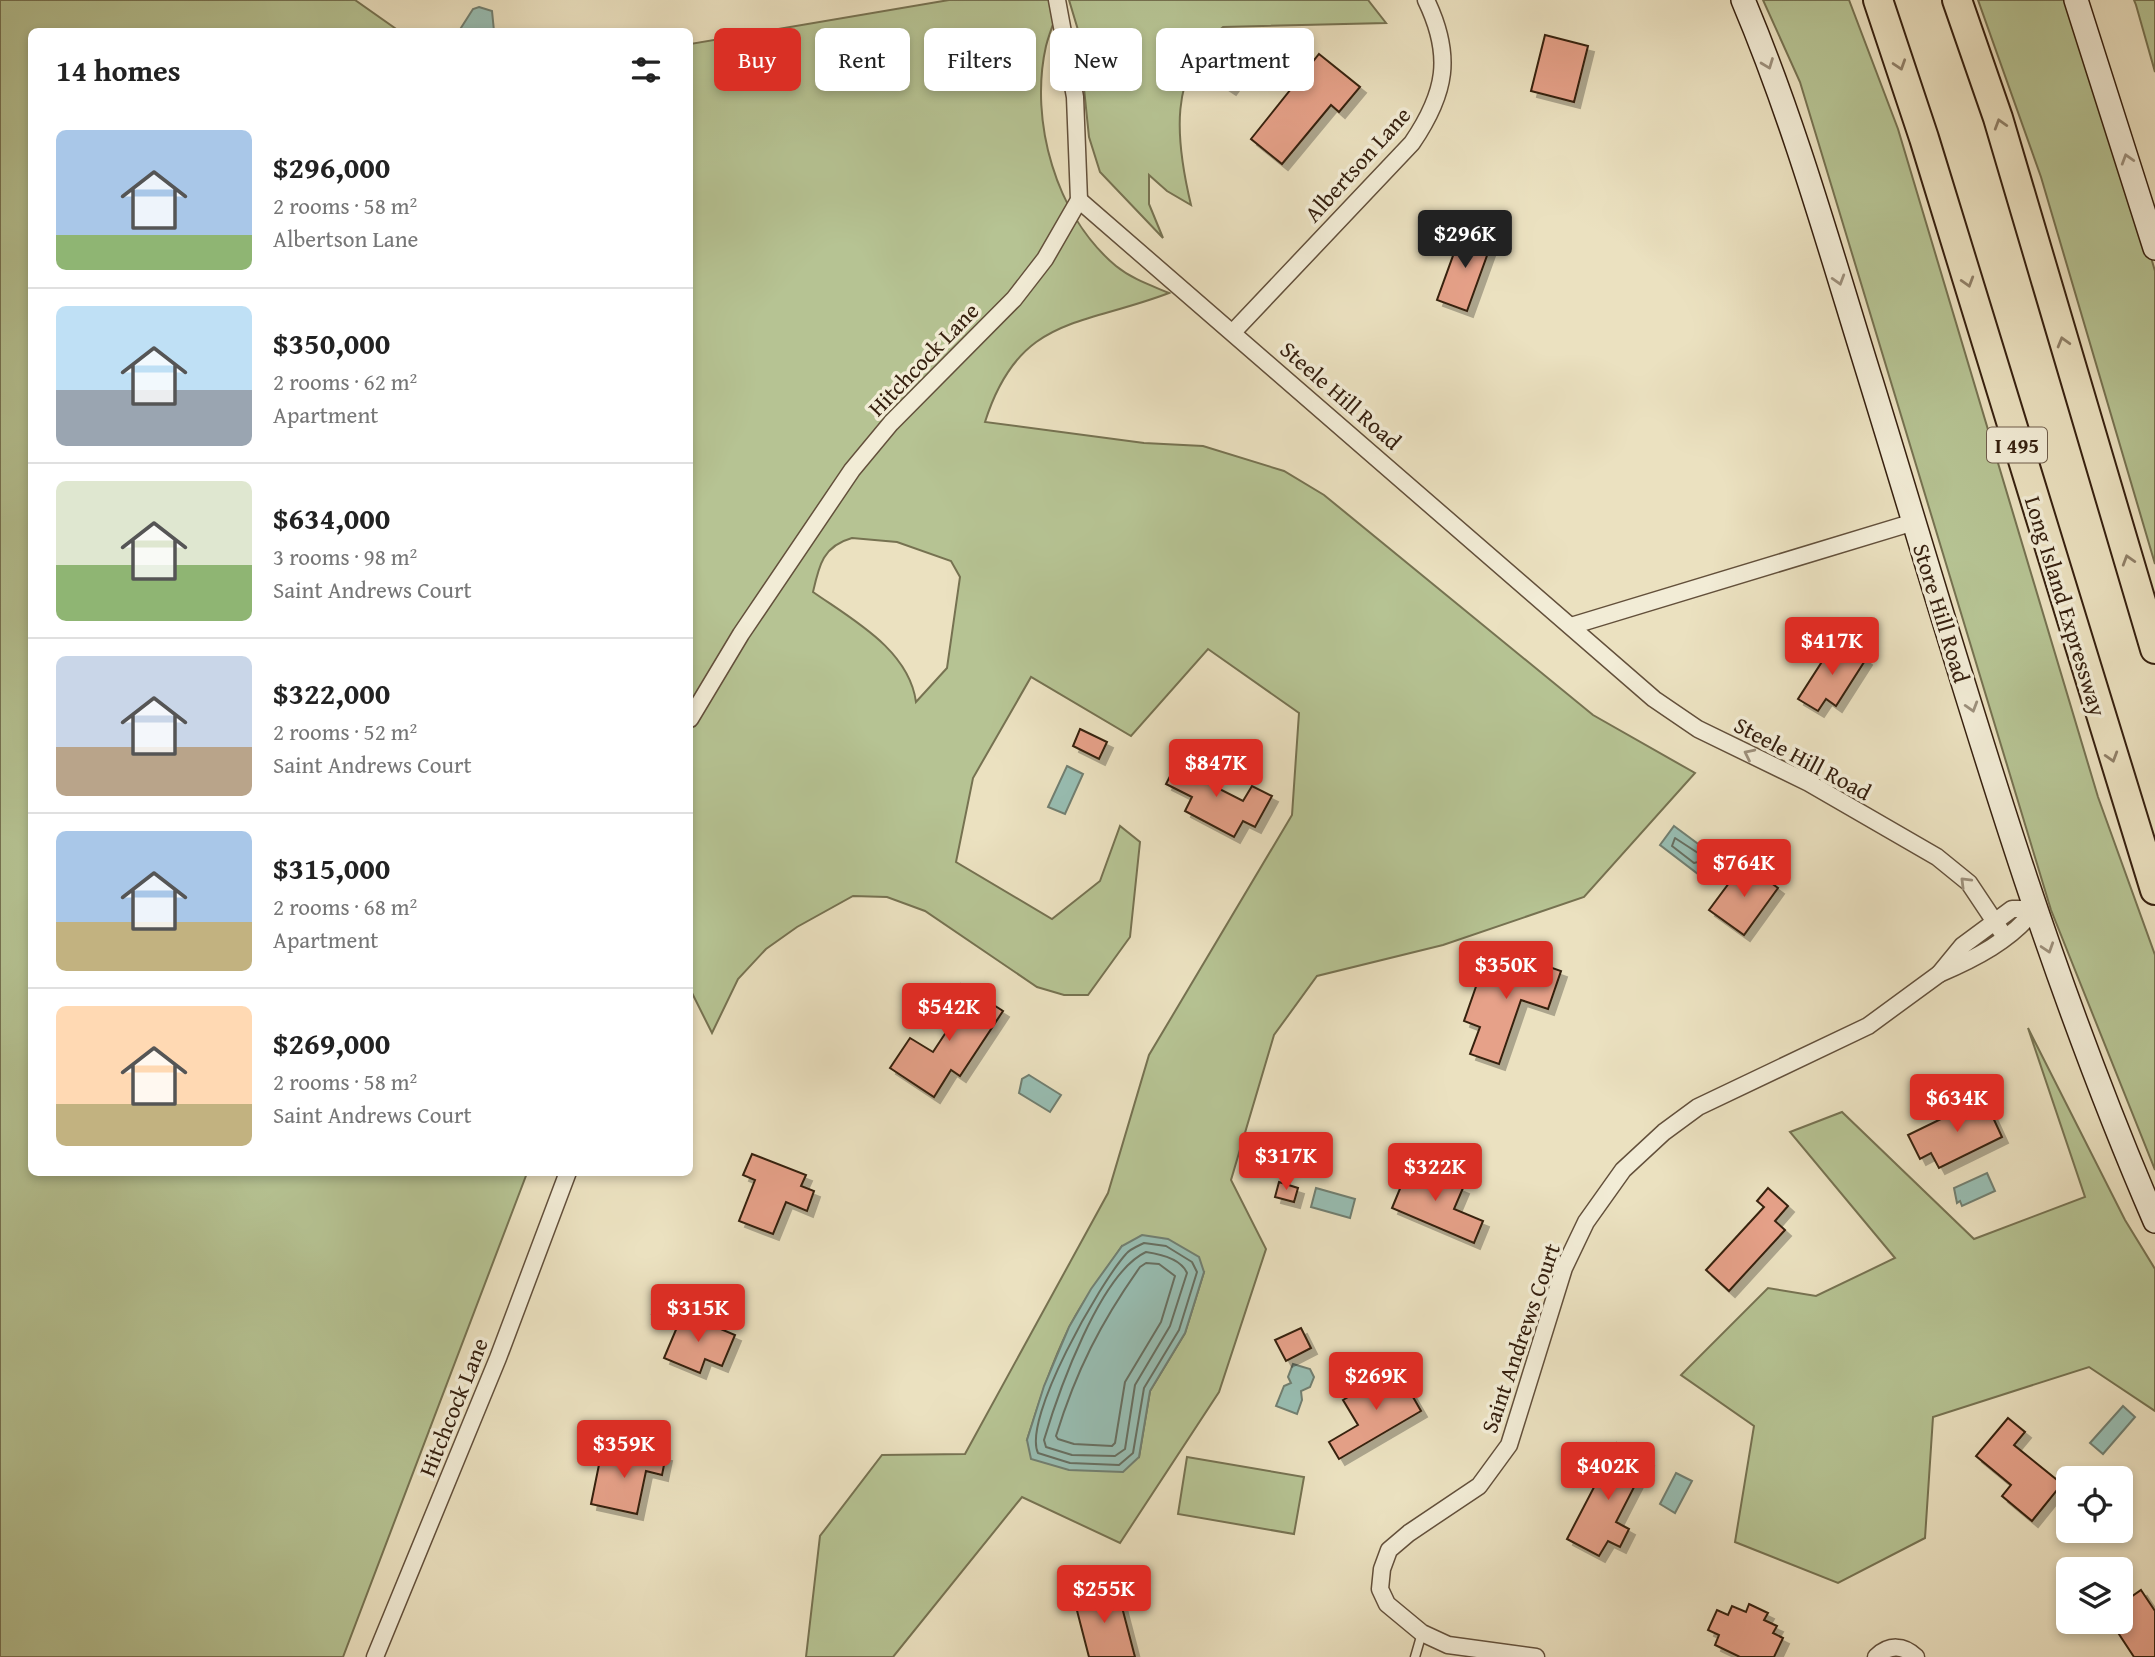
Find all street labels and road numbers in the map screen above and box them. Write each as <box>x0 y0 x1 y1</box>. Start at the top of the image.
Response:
street label: Albertson Lane <box>1296 99 1418 229</box>
street label: Hitchcock Lane <box>860 295 986 423</box>
street label: Steele Hill Road <box>1273 333 1409 457</box>
road number: I 495 <box>1987 428 2047 462</box>
street label: Long Island Expressway <box>2017 492 2115 721</box>
street label: Store Hill Road <box>1905 539 1979 687</box>
street label: Steele Hill Road <box>1729 708 1878 808</box>
street label: Saint Andrews Court <box>1472 1239 1568 1437</box>
street label: Hitchcock Lane <box>410 1333 496 1481</box>

